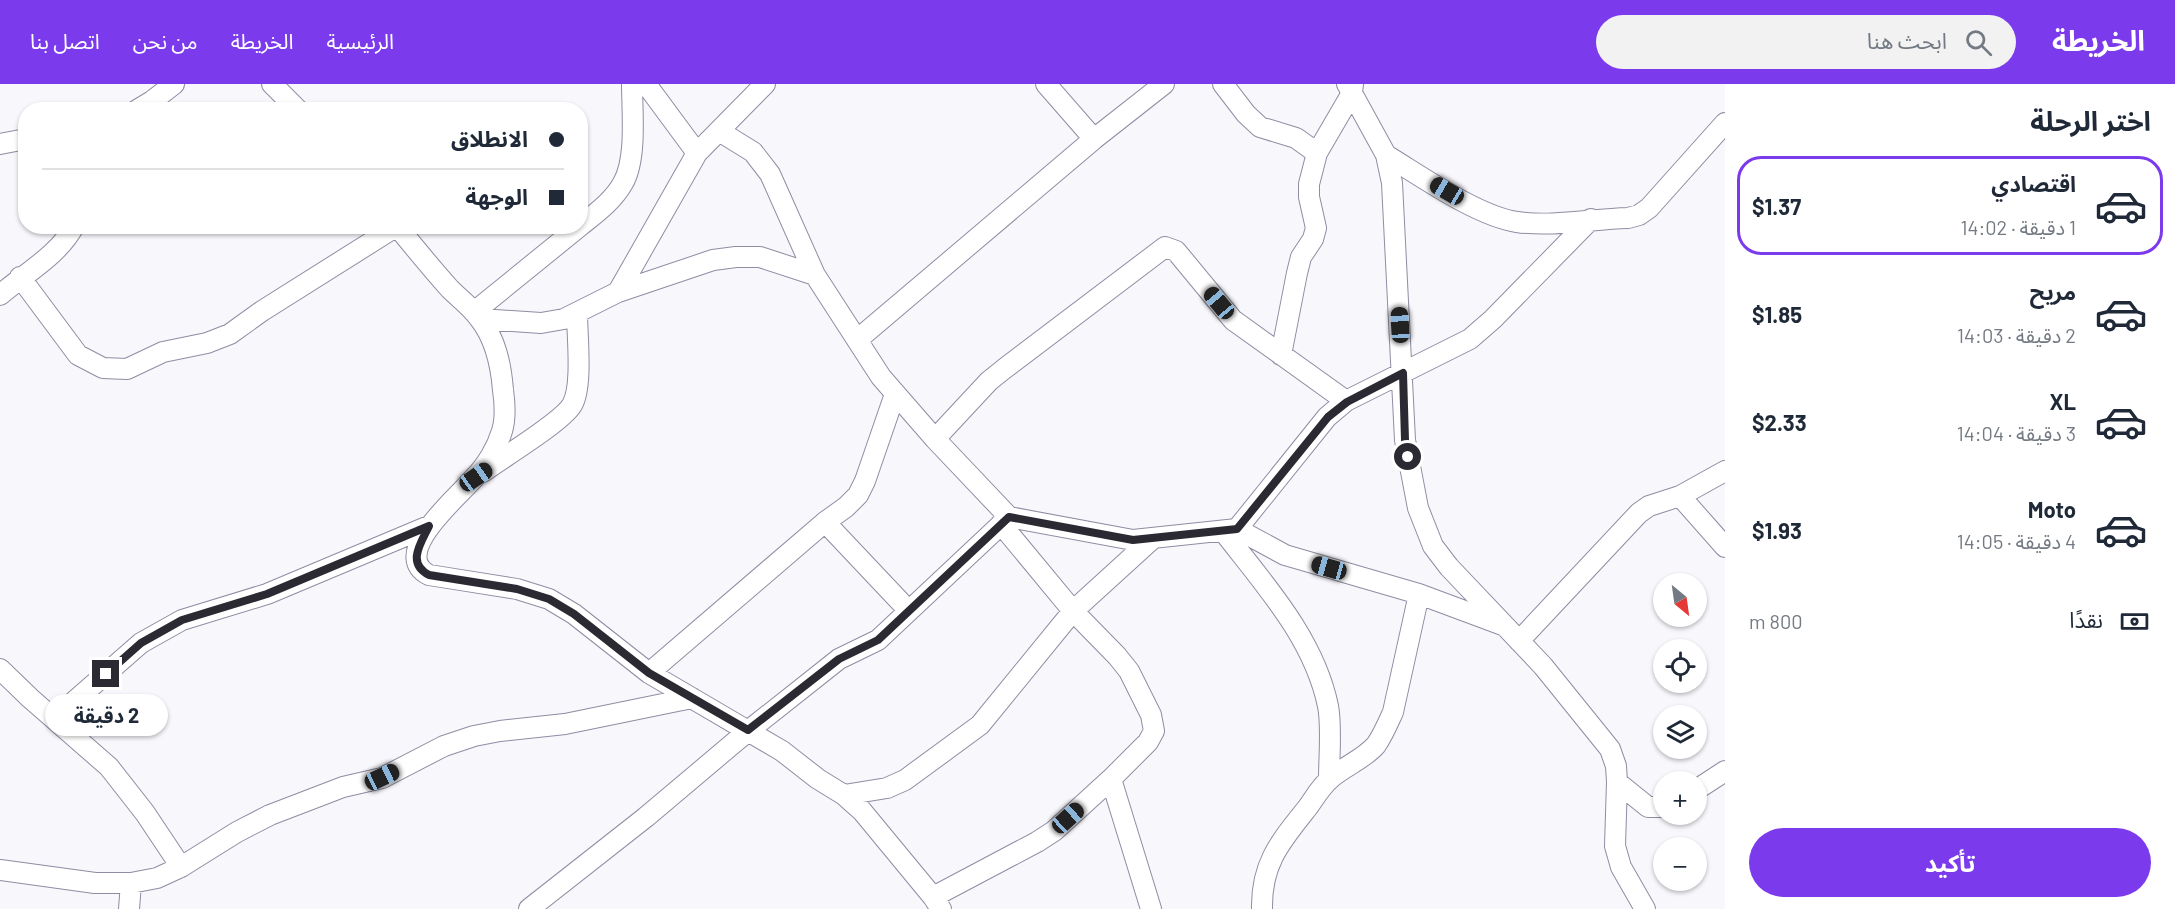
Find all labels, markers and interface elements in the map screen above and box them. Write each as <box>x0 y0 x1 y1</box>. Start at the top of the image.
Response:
search box <box>1596 15 2016 69</box>
text: الخريطة <box>2052 23 2145 57</box>
icon: search <box>1962 26 1995 59</box>
text: ابحث هنا <box>1867 27 1947 53</box>
text: اتصل بنا <box>30 28 100 53</box>
text: من نحن <box>133 28 198 53</box>
text: الخريطة <box>231 28 294 53</box>
text: الرئيسية <box>327 28 394 53</box>
text: اختر الرحلة <box>2030 104 2151 136</box>
text: الانطلاق <box>451 125 528 151</box>
text: اقتصادي <box>1991 170 2076 196</box>
car <box>1427 174 1467 208</box>
icon: car <box>2094 179 2148 233</box>
text: الوجهة <box>465 183 528 209</box>
text: $1.37 <box>1752 193 1801 219</box>
text: 1 دقيقة · 14:02 <box>1960 215 2076 239</box>
text: مريح <box>2030 278 2076 304</box>
car <box>1201 283 1237 323</box>
icon: car <box>2094 287 2148 341</box>
text: $1.85 <box>1752 301 1802 327</box>
car <box>1390 307 1410 343</box>
text: 2 دقيقة · 14:03 <box>1957 323 2076 347</box>
text: XL <box>2050 388 2076 414</box>
icon: car <box>2094 395 2148 449</box>
text: $2.33 <box>1752 409 1807 435</box>
text: 3 دقيقة · 14:04 <box>1957 421 2076 445</box>
route start <box>1394 443 1421 470</box>
car <box>456 459 496 495</box>
text: Moto <box>2028 496 2076 522</box>
icon: car <box>2094 503 2148 557</box>
text: $1.93 <box>1752 517 1802 543</box>
text: 4 دقيقة · 14:05 <box>1957 529 2076 553</box>
car <box>1309 554 1349 582</box>
north arrow <box>1653 573 1707 627</box>
map controls <box>1653 573 1707 891</box>
icon: cash <box>2118 605 2151 638</box>
text: نقدًا <box>2069 606 2103 632</box>
text: 800 m <box>1749 609 1803 633</box>
button: locate <box>1653 639 1707 693</box>
route end <box>92 660 119 687</box>
callout: 2 دقيقة <box>45 695 168 737</box>
text: 2 دقيقة <box>74 703 139 727</box>
button: layers <box>1653 705 1707 759</box>
car <box>362 761 402 793</box>
button: + <box>1653 771 1707 825</box>
car <box>1049 799 1087 837</box>
button: تأكيد <box>1749 828 2151 897</box>
button: − <box>1653 837 1707 891</box>

